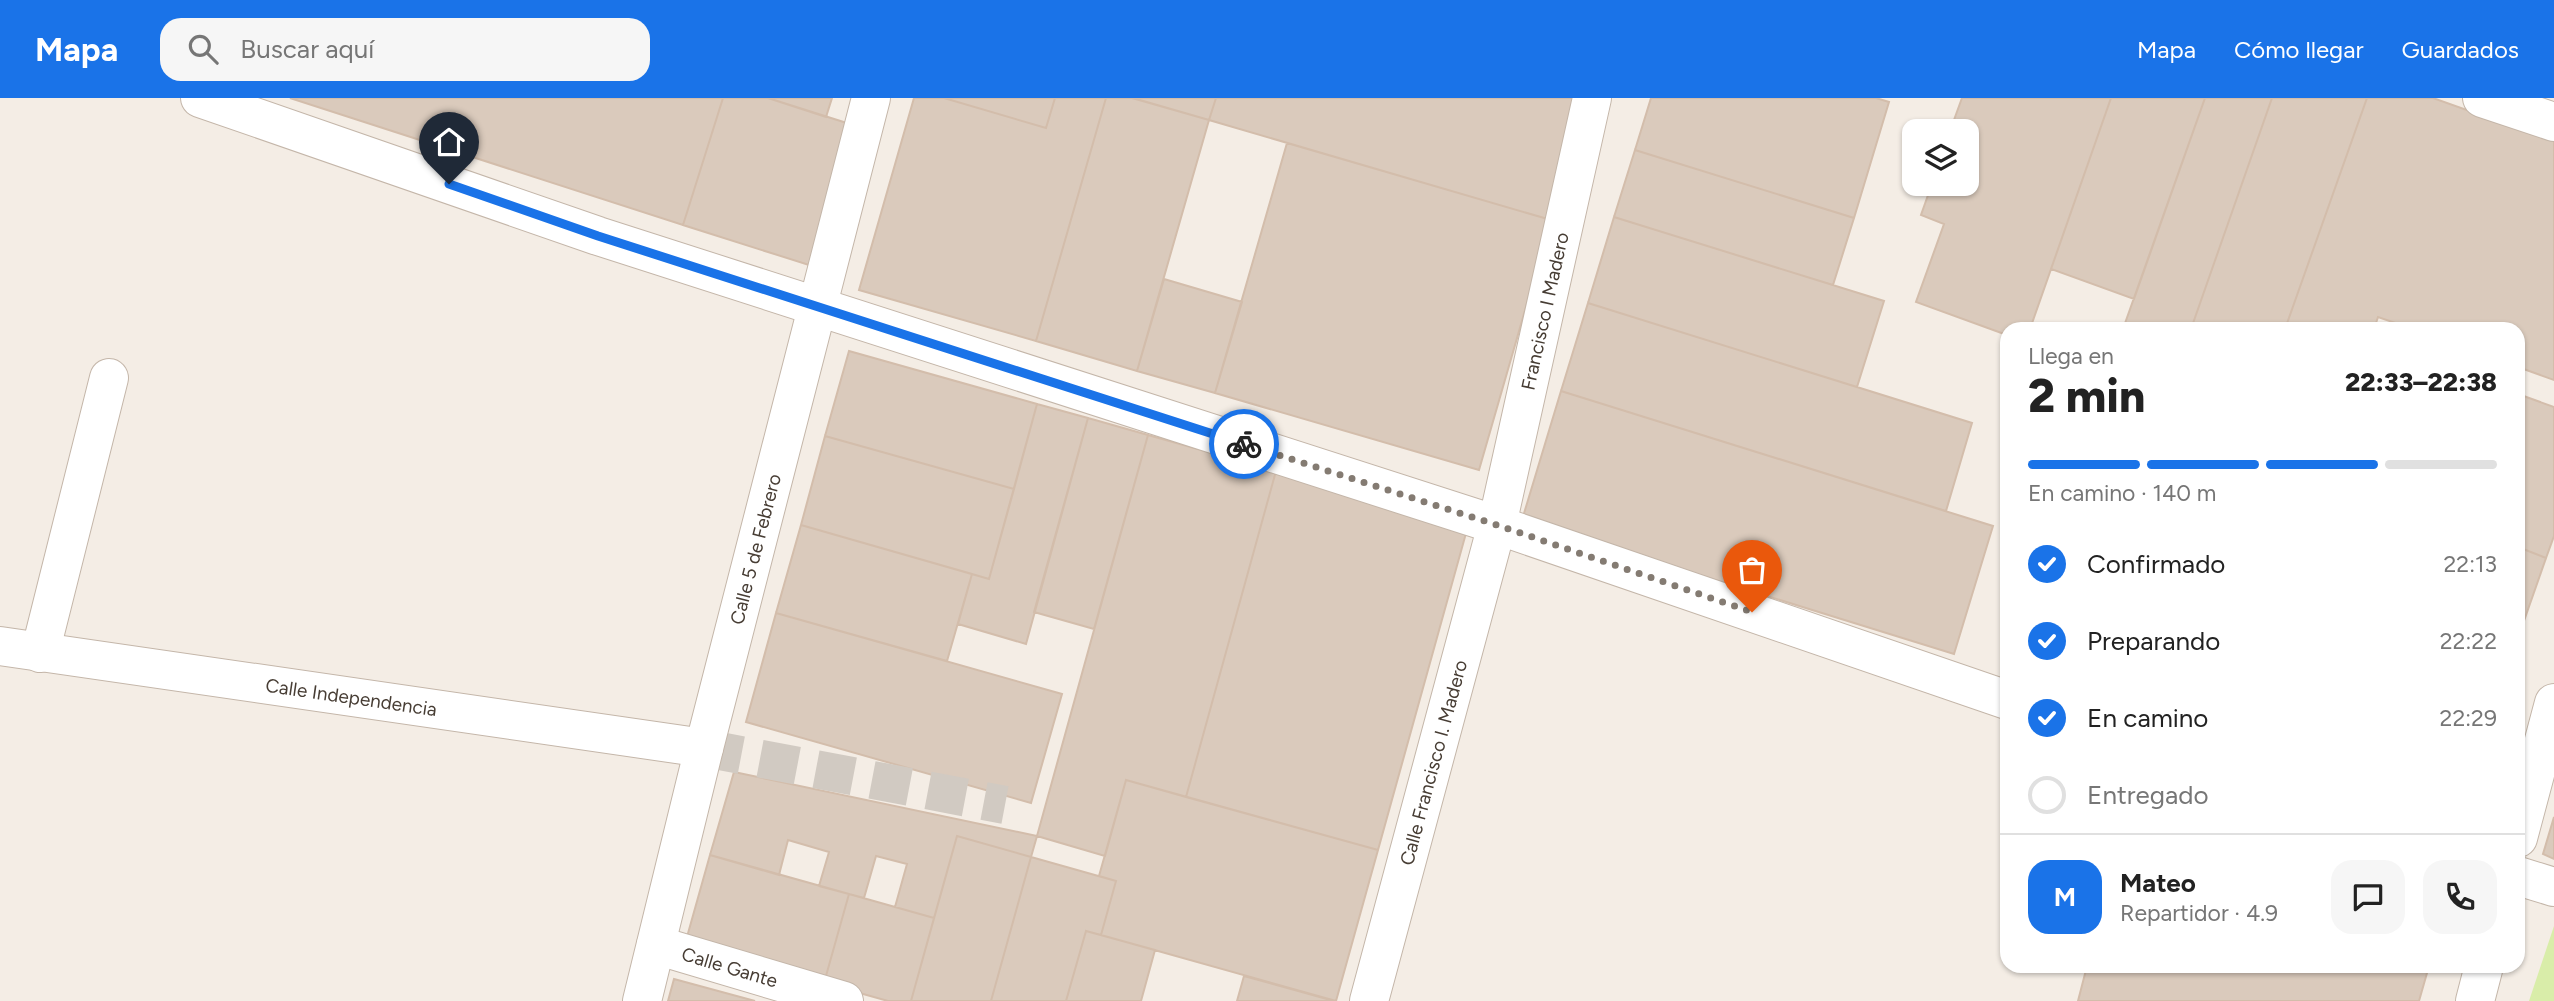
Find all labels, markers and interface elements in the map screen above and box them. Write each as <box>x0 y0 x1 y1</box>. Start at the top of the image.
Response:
search box <box>160 18 650 81</box>
text: Mapa <box>35 30 118 69</box>
icon: search <box>184 30 222 68</box>
text: Buscar aquí <box>240 33 374 65</box>
text: Mapa <box>2137 35 2196 64</box>
text: Cómo llegar <box>2234 35 2364 64</box>
text: Guardados <box>2402 35 2519 64</box>
pin <box>419 112 479 184</box>
map controls <box>1902 119 1979 196</box>
button: layers <box>1902 119 1979 196</box>
icon: home <box>430 123 468 161</box>
street label: Francisco I Madero <box>1516 230 1574 392</box>
text: Llega en <box>2028 342 2114 370</box>
text: 22:33–22:38 <box>2345 366 2497 398</box>
text: 2 min <box>2028 368 2145 424</box>
courier <box>1209 409 1279 479</box>
icon: bike <box>1225 425 1263 463</box>
street label: Calle 5 de Febrero <box>725 471 786 627</box>
text: En camino · 140 m <box>2028 479 2216 507</box>
pin <box>1722 540 1782 612</box>
icon: check <box>2028 545 2066 583</box>
text: Confirmado <box>2087 548 2225 580</box>
text: 22:13 <box>2443 550 2497 578</box>
icon: bag <box>1733 551 1771 589</box>
icon: check <box>2028 622 2066 660</box>
text: Preparando <box>2087 625 2220 657</box>
text: 22:22 <box>2440 627 2497 655</box>
street label: Calle Francisco I. Madero <box>1395 657 1472 868</box>
street label: Calle Independencia <box>264 674 438 721</box>
icon: check <box>2028 699 2066 737</box>
text: En camino <box>2087 702 2208 734</box>
text: 22:29 <box>2440 704 2497 732</box>
text: Entregado <box>2087 779 2209 811</box>
button: chat <box>2331 860 2405 934</box>
button: phone <box>2423 860 2497 934</box>
text: Mateo <box>2120 867 2196 899</box>
text: M <box>2054 881 2076 913</box>
text: Repartidor · 4.9 <box>2120 899 2278 927</box>
street label: Calle Gante <box>679 942 780 993</box>

